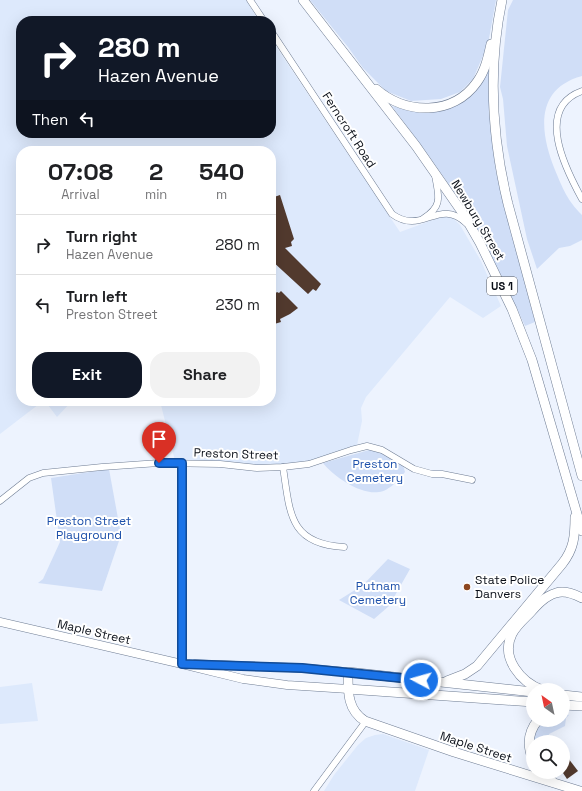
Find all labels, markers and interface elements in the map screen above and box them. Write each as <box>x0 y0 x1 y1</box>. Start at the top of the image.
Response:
text: 280 m <box>98 29 181 65</box>
icon: right <box>32 32 84 84</box>
text: Hazen Avenue <box>98 64 219 87</box>
street label: Ferncroft Road <box>319 89 379 171</box>
icon: left <box>76 108 98 130</box>
text: Then <box>32 110 68 129</box>
text: 07:08 <box>48 156 113 187</box>
text: 2 <box>149 156 163 187</box>
text: 540 <box>199 156 244 187</box>
street label: Newbury Street <box>448 177 508 263</box>
text: Arrival <box>61 186 100 203</box>
text: min <box>145 186 167 203</box>
text: m <box>216 186 227 203</box>
text: Turn right <box>66 227 137 246</box>
icon: right <box>32 234 54 256</box>
text: 280 m <box>215 235 260 254</box>
text: Hazen Avenue <box>66 246 153 263</box>
road number: US 1 <box>487 277 517 295</box>
text: Turn left <box>66 287 128 306</box>
icon: left <box>32 294 54 316</box>
text: 230 m <box>216 295 260 314</box>
text: Preston Street <box>66 306 158 323</box>
button: Exit <box>32 352 142 398</box>
button: Share <box>150 352 260 398</box>
pin <box>142 422 176 463</box>
icon: arrive <box>148 428 170 450</box>
street label: Preston Street <box>193 445 279 463</box>
park label: Preston Cemetery <box>347 456 403 486</box>
park label: Preston Street Playground <box>47 513 131 543</box>
place label: State Police Danvers <box>475 572 544 602</box>
park label: Putnam Cemetery <box>350 578 406 608</box>
marker: State Police Danvers <box>462 582 472 592</box>
street label: Maple Street <box>56 616 132 648</box>
position arrow <box>400 659 442 701</box>
north arrow <box>526 683 570 727</box>
map controls <box>526 683 570 779</box>
street label: Maple Street <box>438 728 514 766</box>
button: search <box>526 735 570 779</box>

